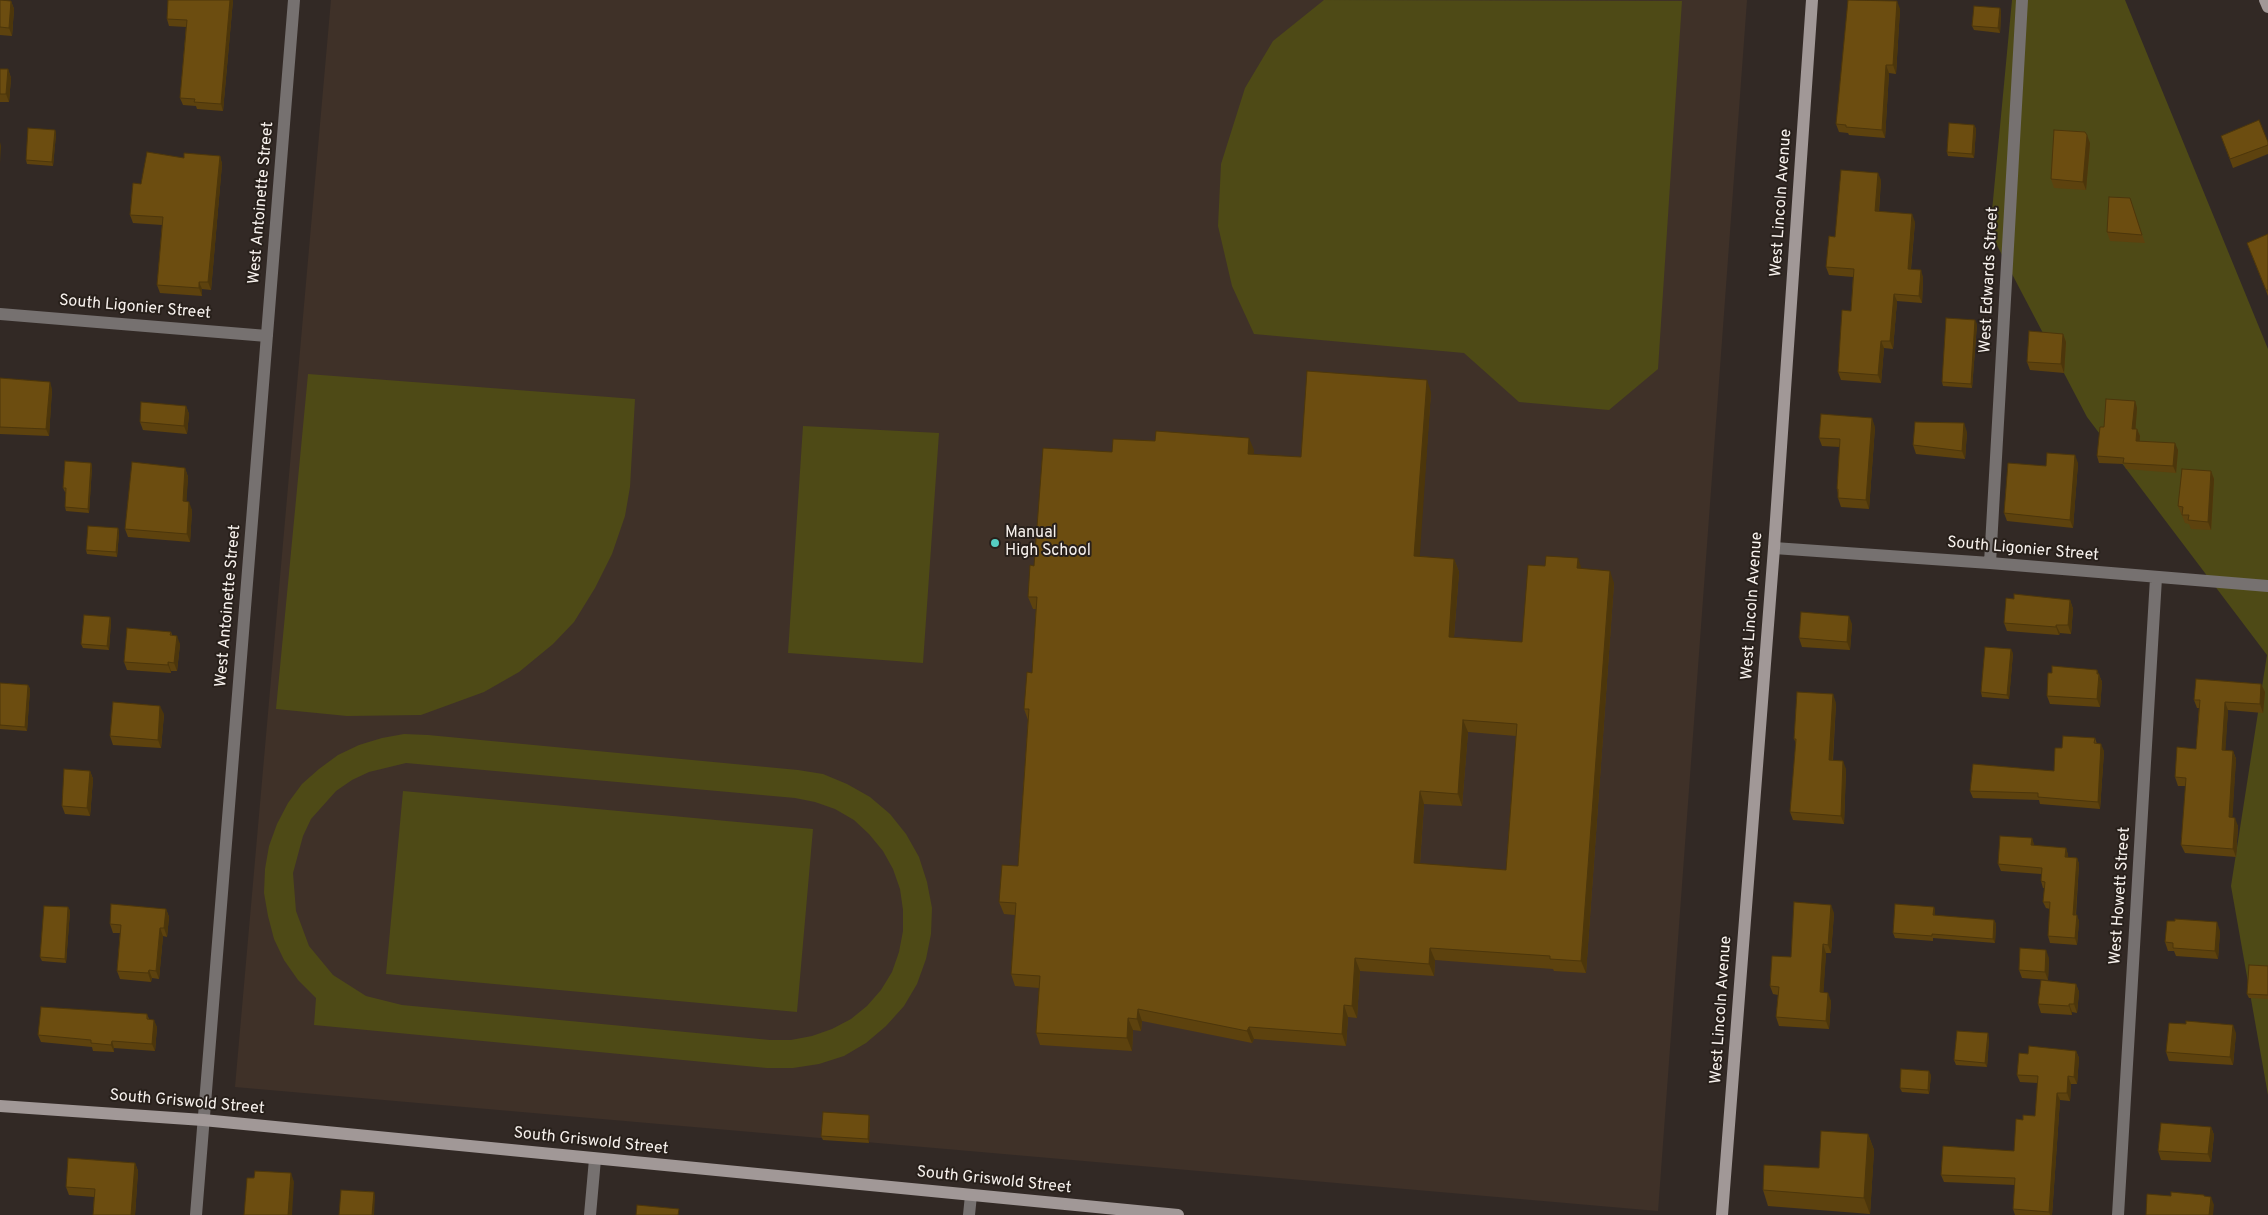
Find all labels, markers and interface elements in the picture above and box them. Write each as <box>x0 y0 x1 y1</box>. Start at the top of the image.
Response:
street label: West Antoinette Street <box>245 121 279 285</box>
street label: West Lincoln Avenue <box>1767 128 1797 278</box>
street label: West Edwards Street <box>1977 206 2003 354</box>
street label: South Ligonier Street <box>58 292 212 324</box>
street label: West Antoinette Street <box>212 524 246 688</box>
place label: Manual High School <box>1005 524 1091 562</box>
street label: West Lincoln Avenue <box>1738 531 1768 681</box>
street label: South Ligonier Street <box>1946 534 2100 566</box>
marker: Manual High School <box>989 537 1001 549</box>
street label: West Howett Street <box>2107 826 2135 966</box>
street label: West Lincoln Avenue <box>1707 935 1737 1085</box>
street label: South Griswold Street <box>109 1087 265 1119</box>
street label: South Griswold Street <box>513 1124 669 1160</box>
street label: South Griswold Street <box>916 1163 1072 1199</box>

